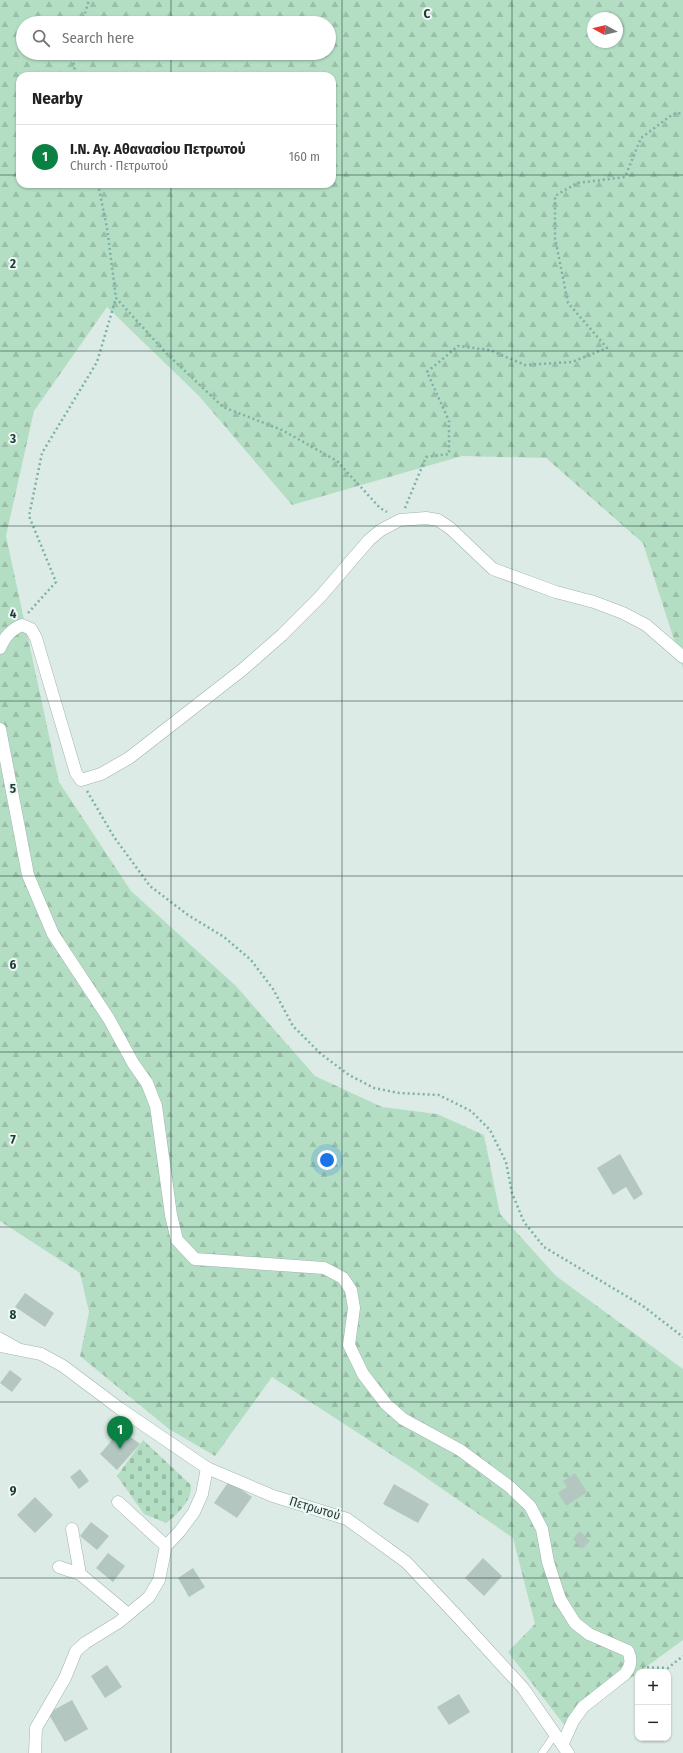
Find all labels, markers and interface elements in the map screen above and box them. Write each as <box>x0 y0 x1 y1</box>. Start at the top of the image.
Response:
text: C <box>424 6 431 21</box>
north arrow <box>587 12 623 48</box>
search box <box>16 16 336 60</box>
icon: search <box>30 27 52 49</box>
text: Search here <box>62 29 134 47</box>
text: Nearby <box>32 88 83 109</box>
text: Ι.Ν. Αγ. Αθανασίου Πετρωτού <box>70 140 245 158</box>
text: 1 <box>42 149 48 164</box>
text: 160 m <box>289 149 320 164</box>
text: Church · Πετρωτού <box>70 158 168 173</box>
text: 2 <box>9 256 16 271</box>
text: 3 <box>9 431 16 446</box>
text: 4 <box>10 606 17 621</box>
text: 5 <box>10 781 16 796</box>
text: 6 <box>10 957 17 972</box>
text: 7 <box>10 1132 16 1147</box>
your location <box>317 1150 337 1170</box>
text: 8 <box>10 1307 17 1322</box>
pin: 1 <box>107 1416 133 1449</box>
text: 9 <box>10 1483 17 1498</box>
street label: Πετρωτού <box>288 1493 342 1523</box>
map controls <box>635 1669 671 1741</box>
button: + <box>635 1669 671 1705</box>
button: − <box>635 1705 671 1741</box>

